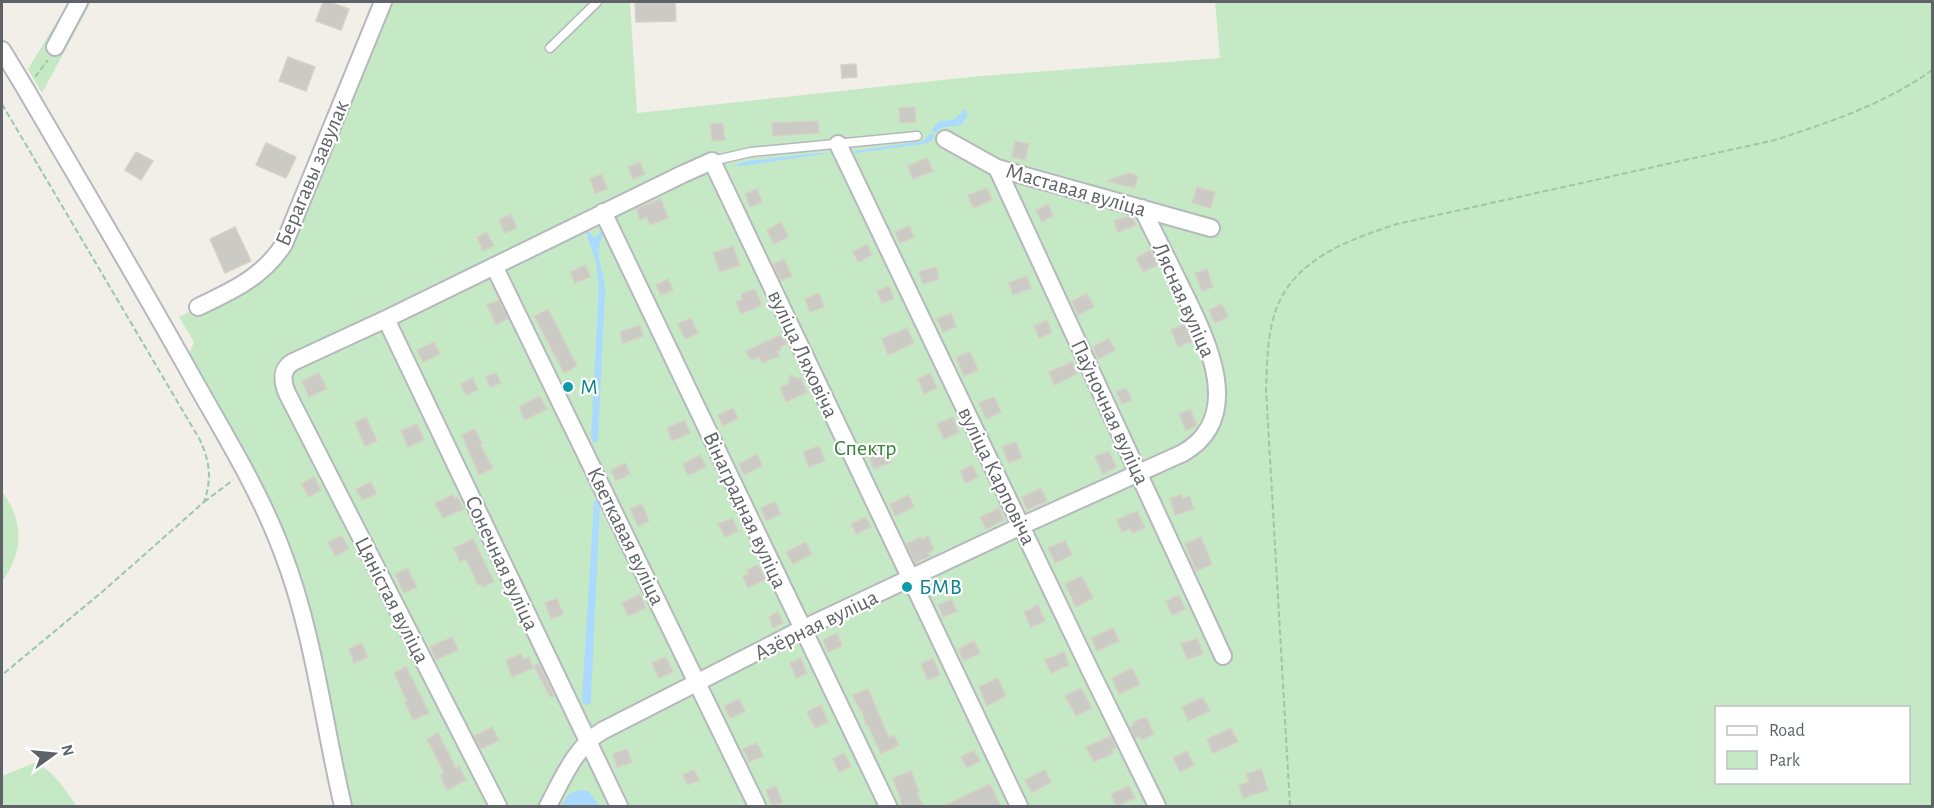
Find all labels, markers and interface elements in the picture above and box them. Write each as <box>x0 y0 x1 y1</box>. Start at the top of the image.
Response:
street label: Берагавы завулак <box>271 97 353 249</box>
street label: Маставая вуліца <box>1003 159 1149 221</box>
street label: Лясная вуліца <box>1149 239 1219 361</box>
street label: вуліца Ляховіча <box>764 287 842 421</box>
street label: Паўночная вуліца <box>1067 336 1153 488</box>
place label: М <box>580 376 598 398</box>
marker: М <box>561 380 575 394</box>
street label: вуліца Карповіча <box>954 403 1040 549</box>
street label: Вінаградная вуліца <box>699 428 791 592</box>
park label: Спектр <box>834 437 896 459</box>
street label: Кветкавая вуліца <box>583 464 669 608</box>
street label: Сонечная вуліца <box>461 492 543 634</box>
street label: Цяністая вуліца <box>351 533 433 667</box>
place label: БМВ <box>919 576 962 598</box>
marker: БМВ <box>900 580 914 594</box>
street label: Азёрная вуліца <box>751 586 881 664</box>
legend <box>1715 706 1910 784</box>
text: Road <box>1769 722 1805 740</box>
north arrow <box>24 724 84 784</box>
text: N <box>58 743 77 758</box>
text: Park <box>1769 752 1801 770</box>

